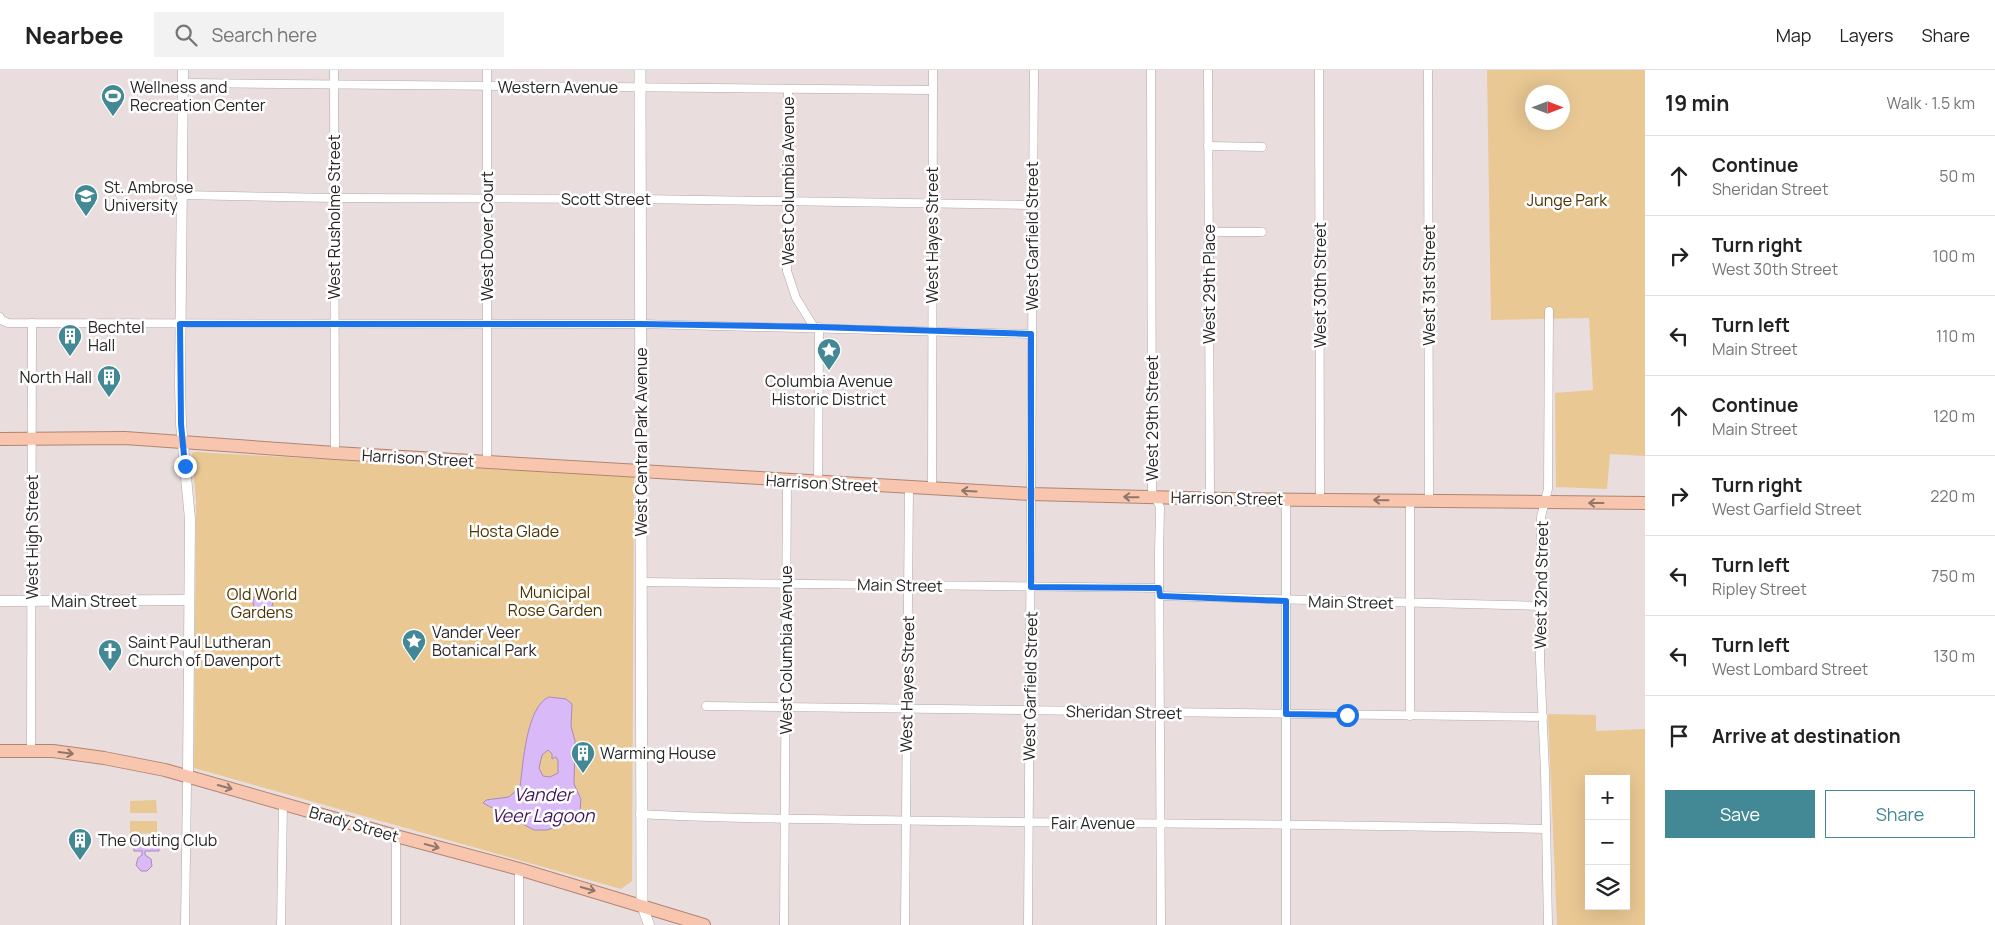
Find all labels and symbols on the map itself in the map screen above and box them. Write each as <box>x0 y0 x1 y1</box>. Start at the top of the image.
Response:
place label: Wellness and Recreation Center <box>130 76 266 116</box>
street label: Western Avenue <box>498 76 618 98</box>
sports icon: Wellness and Recreation Center <box>100 83 126 117</box>
north arrow <box>1525 85 1570 130</box>
street label: West Columbia Avenue <box>777 96 799 266</box>
street label: West Rusholme Street <box>323 134 345 300</box>
street label: West Garfield Street <box>1021 161 1043 311</box>
street label: West Hayes Street <box>921 167 943 303</box>
street label: West Dover Court <box>476 171 498 301</box>
place label: St. Ambrose University <box>104 176 193 216</box>
school or university icon: St. Ambrose University <box>73 183 99 217</box>
street label: Scott Street <box>561 188 651 210</box>
park label: Junge Park <box>1527 189 1608 211</box>
street label: West 30th Street <box>1309 222 1331 348</box>
street label: West 29th Place <box>1198 224 1220 344</box>
street label: West 31st Street <box>1418 224 1440 346</box>
place label: Bechtel Hall <box>88 316 145 356</box>
building icon: Bechtel Hall <box>57 323 83 357</box>
place icon: Columbia Avenue Historic District <box>816 337 842 371</box>
street label: West Central Park Avenue <box>630 348 652 536</box>
street label: West 29th Street <box>1141 355 1163 481</box>
building icon: North Hall <box>96 364 122 398</box>
place label: North Hall <box>19 366 92 388</box>
place label: Columbia Avenue Historic District <box>765 370 893 410</box>
street label: Harrison Street <box>361 444 475 472</box>
route end <box>174 455 197 478</box>
street label: Harrison Street <box>765 469 879 497</box>
street label: West High Street <box>21 474 43 600</box>
one-way arrow <box>961 486 978 496</box>
street label: Harrison Street <box>1170 486 1284 510</box>
one-way arrow <box>1124 492 1140 502</box>
one-way arrow <box>1374 496 1390 505</box>
one-way arrow <box>1589 498 1605 508</box>
park label: Hosta Glade <box>469 520 559 542</box>
street label: West 32nd Street <box>1529 521 1553 649</box>
street label: West Columbia Avenue <box>775 565 797 735</box>
street label: Main Street <box>857 573 943 597</box>
park label: Municipal Rose Garden <box>508 581 602 621</box>
park label: Old World Gardens <box>227 583 297 623</box>
street label: Main Street <box>51 590 137 612</box>
street label: Main Street <box>1308 590 1394 614</box>
street label: West Garfield Street <box>1018 611 1042 761</box>
street label: West Hayes Street <box>895 615 919 753</box>
place label: Vander Veer Botanical Park <box>432 621 537 661</box>
place icon: Vander Veer Botanical Park <box>401 628 427 662</box>
place label: Saint Paul Lutheran Church of Davenport <box>128 631 281 671</box>
church icon: Saint Paul Lutheran Church of Davenport <box>97 638 123 672</box>
street label: Sheridan Street <box>1066 700 1182 724</box>
route start <box>1336 704 1359 727</box>
building icon: Warming House <box>570 740 596 774</box>
place label: Warming House <box>600 742 716 764</box>
one-way arrow <box>58 748 74 758</box>
water label: Vander Veer Lagoon <box>492 782 596 827</box>
one-way arrow <box>216 783 232 793</box>
street label: Brady Street <box>307 801 401 847</box>
street label: Fair Avenue <box>1051 812 1135 834</box>
building icon: The Outing Club <box>67 827 93 861</box>
place label: The Outing Club <box>98 829 217 851</box>
one-way arrow <box>423 842 439 851</box>
one-way arrow <box>580 885 596 895</box>

